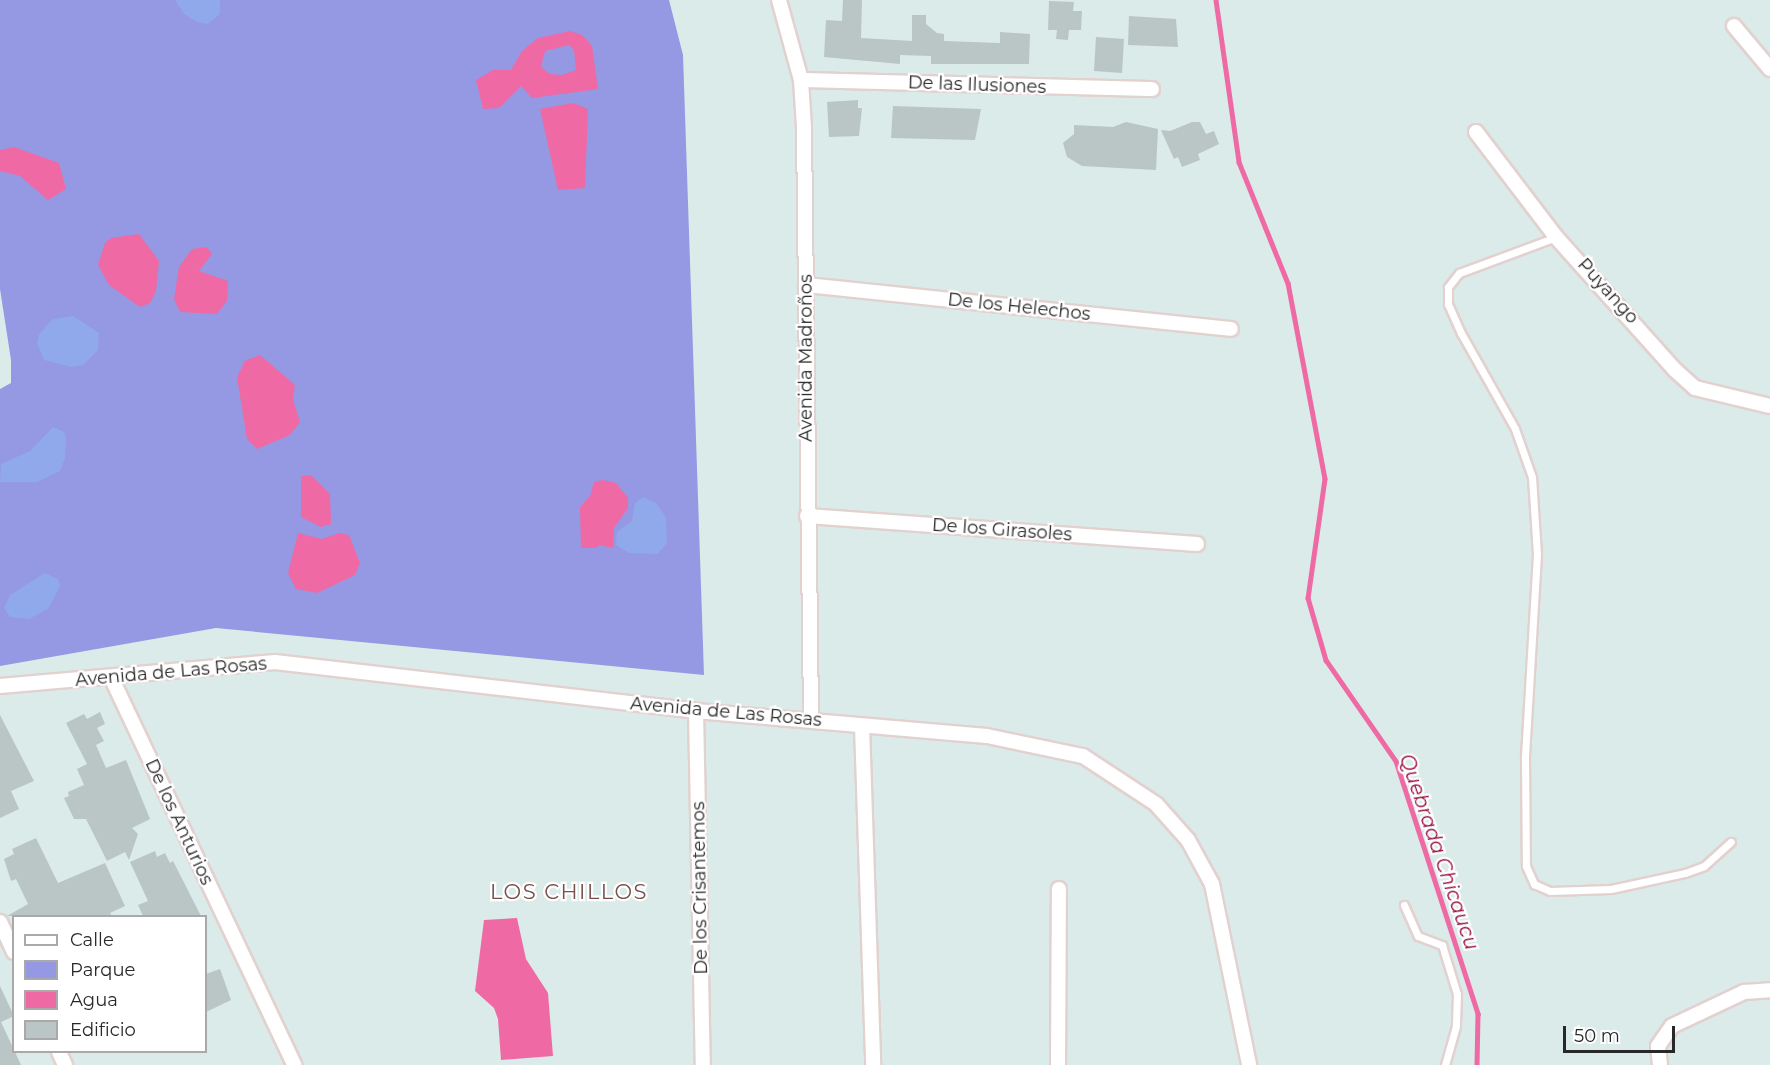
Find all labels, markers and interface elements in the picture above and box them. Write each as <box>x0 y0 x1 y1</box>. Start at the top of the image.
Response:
street label: De las Ilusiones <box>907 72 1047 98</box>
street label: Puyango <box>1573 254 1643 328</box>
street label: Avenida Madroños <box>795 274 817 442</box>
street label: De los Helechos <box>946 289 1092 325</box>
street label: De los Girasoles <box>931 514 1073 546</box>
street label: Avenida de Las Rosas <box>74 653 268 691</box>
street label: Avenida de Las Rosas <box>629 693 823 731</box>
water label: Quebrada Chicaucu <box>1394 751 1484 953</box>
street label: De los Anturios <box>140 756 218 888</box>
street label: De los Crisantemos <box>688 801 712 975</box>
district label: LOS CHILLOS <box>490 879 648 905</box>
legend <box>12 915 207 1053</box>
text: Calle <box>70 929 114 951</box>
text: Parque <box>70 959 135 981</box>
text: Agua <box>70 989 118 1011</box>
scale bar <box>1566 1014 1678 1052</box>
text: Edificio <box>70 1019 136 1041</box>
text: 50 m <box>1574 1025 1620 1047</box>

